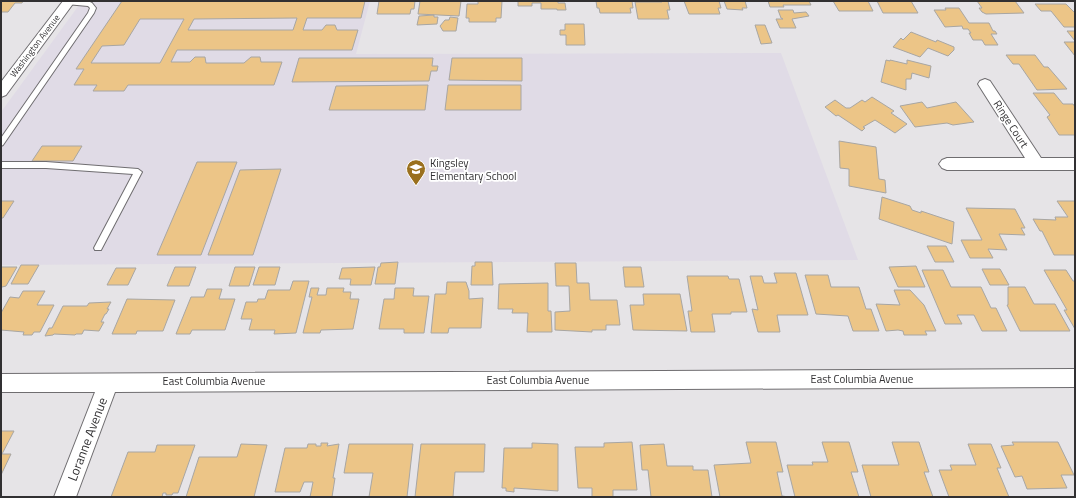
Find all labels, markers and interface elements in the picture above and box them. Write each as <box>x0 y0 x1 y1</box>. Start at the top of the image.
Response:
street label: Washington Avenue <box>7 11 63 80</box>
street label: Ringe Court <box>990 97 1032 151</box>
place label: Kingsley Elementary School <box>430 155 517 184</box>
school or university icon: Kingsley Elementary School <box>405 158 427 186</box>
street label: East Columbia Avenue <box>811 371 914 387</box>
street label: East Columbia Avenue <box>487 372 590 388</box>
street label: East Columbia Avenue <box>163 373 266 389</box>
street label: Loranne Avenue <box>62 394 112 484</box>

